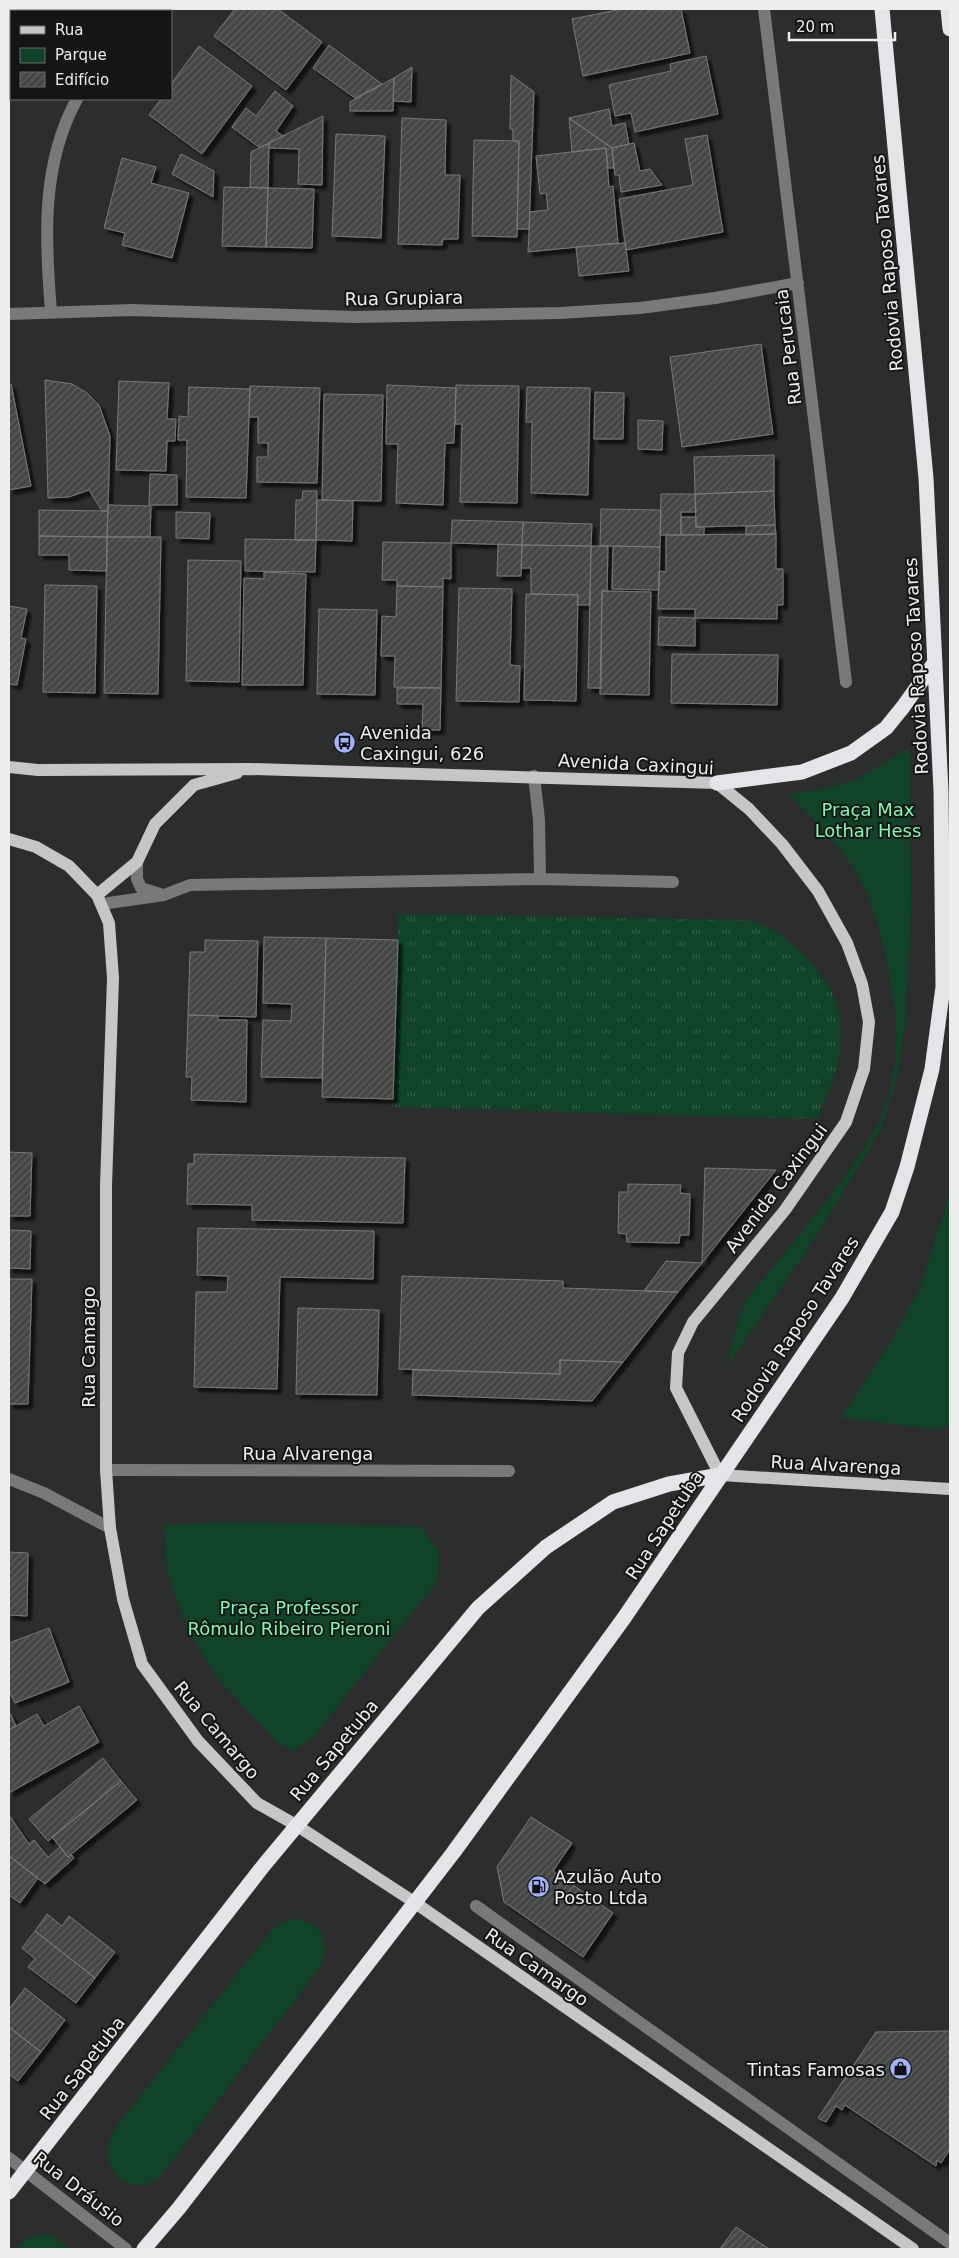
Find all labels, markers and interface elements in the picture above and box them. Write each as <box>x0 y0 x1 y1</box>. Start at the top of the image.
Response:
legend <box>10 10 172 100</box>
scale bar <box>789 10 895 42</box>
text: 20 m <box>796 18 834 36</box>
text: Rua <box>55 21 83 39</box>
text: Parque <box>55 46 107 64</box>
text: Edifício <box>55 71 109 89</box>
street label: Rodovia Raposo Tavares <box>867 154 907 372</box>
street label: Rua Grupiara <box>345 286 463 310</box>
street label: Rua Perucaia <box>770 288 806 406</box>
street label: Rodovia Raposo Tavares <box>900 557 932 775</box>
place label: Avenida Caxingui, 626 <box>360 722 484 764</box>
bus stop icon: Avenida Caxingui, 626 <box>332 730 356 754</box>
street label: Avenida Caxingui <box>558 749 714 779</box>
park label: Praça Max Lothar Hess <box>815 799 921 841</box>
street label: Avenida Caxingui <box>721 1119 831 1257</box>
street label: Rodovia Raposo Tavares <box>727 1232 863 1426</box>
street label: Rua Camargo <box>78 1286 99 1408</box>
street label: Rua Alvarenga <box>243 1443 373 1464</box>
street label: Rua Alvarenga <box>770 1451 902 1479</box>
street label: Rua Sapetuba <box>621 1467 707 1583</box>
park label: Praça Professor Rômulo Ribeiro Pieroni <box>187 1597 391 1639</box>
street label: Rua Camargo <box>170 1677 264 1783</box>
street label: Rua Sapetuba <box>286 1695 382 1805</box>
place label: Azulão Auto Posto Ltda <box>554 1866 662 1908</box>
fuel station icon: Azulão Auto Posto Ltda <box>526 1874 550 1898</box>
street label: Rua Camargo <box>481 1924 593 2010</box>
street label: Rua Sapetuba <box>35 2012 129 2124</box>
shop icon: Tintas Famosas <box>889 2057 913 2081</box>
place label: Tintas Famosas <box>746 2059 885 2080</box>
street label: Rua Dráusio <box>30 2147 128 2231</box>

